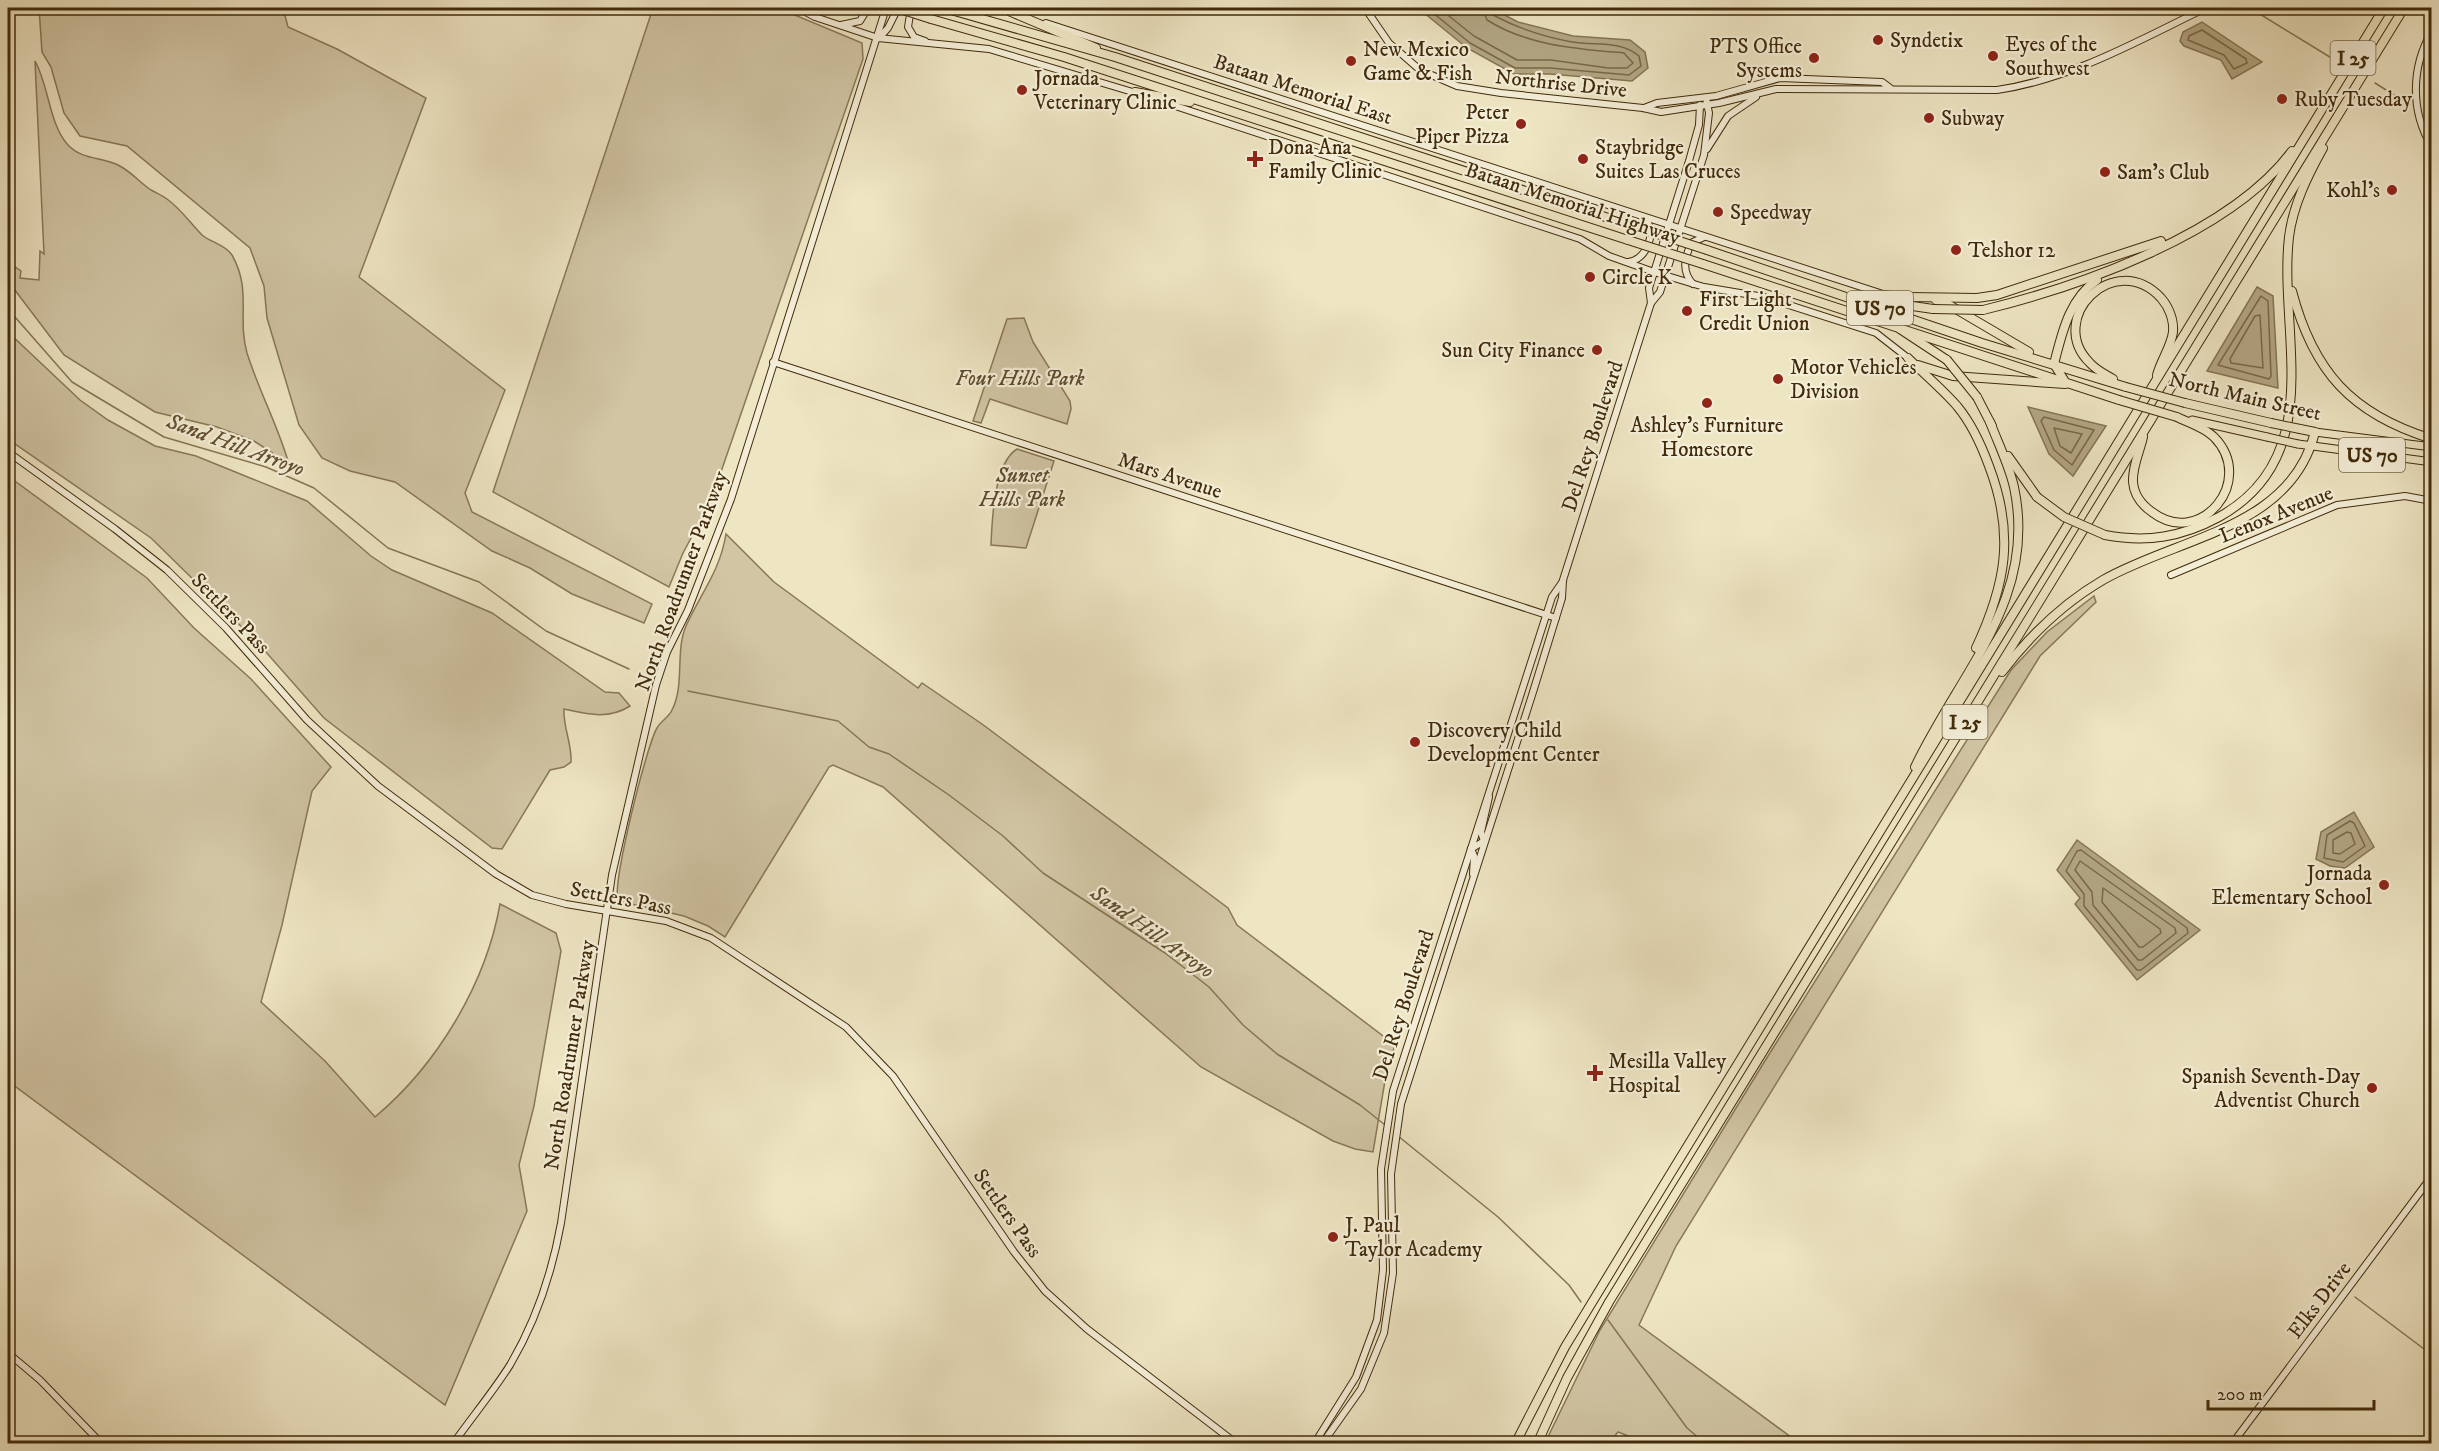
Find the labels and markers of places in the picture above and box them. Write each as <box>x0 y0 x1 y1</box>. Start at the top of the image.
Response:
place label: Syndetix <box>1890 28 1963 54</box>
place label: Eyes of the Southwest <box>2005 32 2098 82</box>
marker: Syndetix <box>1871 33 1885 47</box>
place label: PTS Office Systems <box>1709 34 1802 84</box>
place label: New Mexico Game & Fish <box>1363 37 1472 87</box>
marker: Eyes of the Southwest <box>1986 49 2000 63</box>
marker: PTS Office Systems <box>1807 51 1821 65</box>
marker: New Mexico Game & Fish <box>1344 54 1358 68</box>
place label: Jornada Veterinary Clinic <box>1032 66 1177 116</box>
marker: Jornada Veterinary Clinic <box>1015 83 1029 97</box>
place label: Ruby Tuesday <box>2294 87 2413 113</box>
marker: Ruby Tuesday <box>2275 92 2289 106</box>
place label: Peter Piper Pizza <box>1415 100 1509 150</box>
place label: Subway <box>1941 106 2005 132</box>
marker: Subway <box>1922 111 1936 125</box>
marker: Peter Piper Pizza <box>1514 117 1528 131</box>
place label: Dona Ana Family Clinic <box>1268 135 1382 185</box>
place label: Staybridge Suites Las Cruces <box>1595 135 1741 185</box>
marker: Dona Ana Family Clinic <box>1246 150 1264 168</box>
marker: Staybridge Suites Las Cruces <box>1576 152 1590 166</box>
place label: Sam's Club <box>2117 160 2210 186</box>
marker: Sam's Club <box>2098 165 2112 179</box>
place label: Kohl's <box>2326 178 2380 204</box>
marker: Kohl's <box>2385 183 2399 197</box>
place label: Speedway <box>1730 200 1813 226</box>
marker: Speedway <box>1711 205 1725 219</box>
place label: Telshor 12 <box>1968 238 2056 264</box>
marker: Telshor 12 <box>1949 243 1963 257</box>
place label: Circle K <box>1602 265 1673 291</box>
marker: Circle K <box>1583 270 1597 284</box>
place label: First Light Credit Union <box>1699 287 1810 337</box>
marker: First Light Credit Union <box>1680 304 1694 318</box>
place label: Sun City Finance <box>1441 338 1585 364</box>
marker: Sun City Finance <box>1590 343 1604 357</box>
place label: Motor Vehicles Division <box>1790 355 1917 405</box>
marker: Motor Vehicles Division <box>1771 372 1785 386</box>
marker: Ashley's Furniture Homestore <box>1700 396 1714 410</box>
place label: Ashley's Furniture Homestore <box>1630 413 1784 463</box>
place label: Discovery Child Development Center <box>1427 718 1600 768</box>
marker: Discovery Child Development Center <box>1408 735 1422 749</box>
place label: Jornada Elementary School <box>2211 861 2373 911</box>
marker: Jornada Elementary School <box>2377 878 2391 892</box>
place label: Mesilla Valley Hospital <box>1608 1049 1727 1099</box>
marker: Mesilla Valley Hospital <box>1586 1064 1604 1082</box>
place label: Spanish Seventh-Day Adventist Church <box>2181 1064 2361 1114</box>
marker: Spanish Seventh-Day Adventist Church <box>2365 1081 2379 1095</box>
place label: J. Paul Taylor Academy <box>1343 1213 1483 1263</box>
marker: J. Paul Taylor Academy <box>1326 1230 1340 1244</box>

